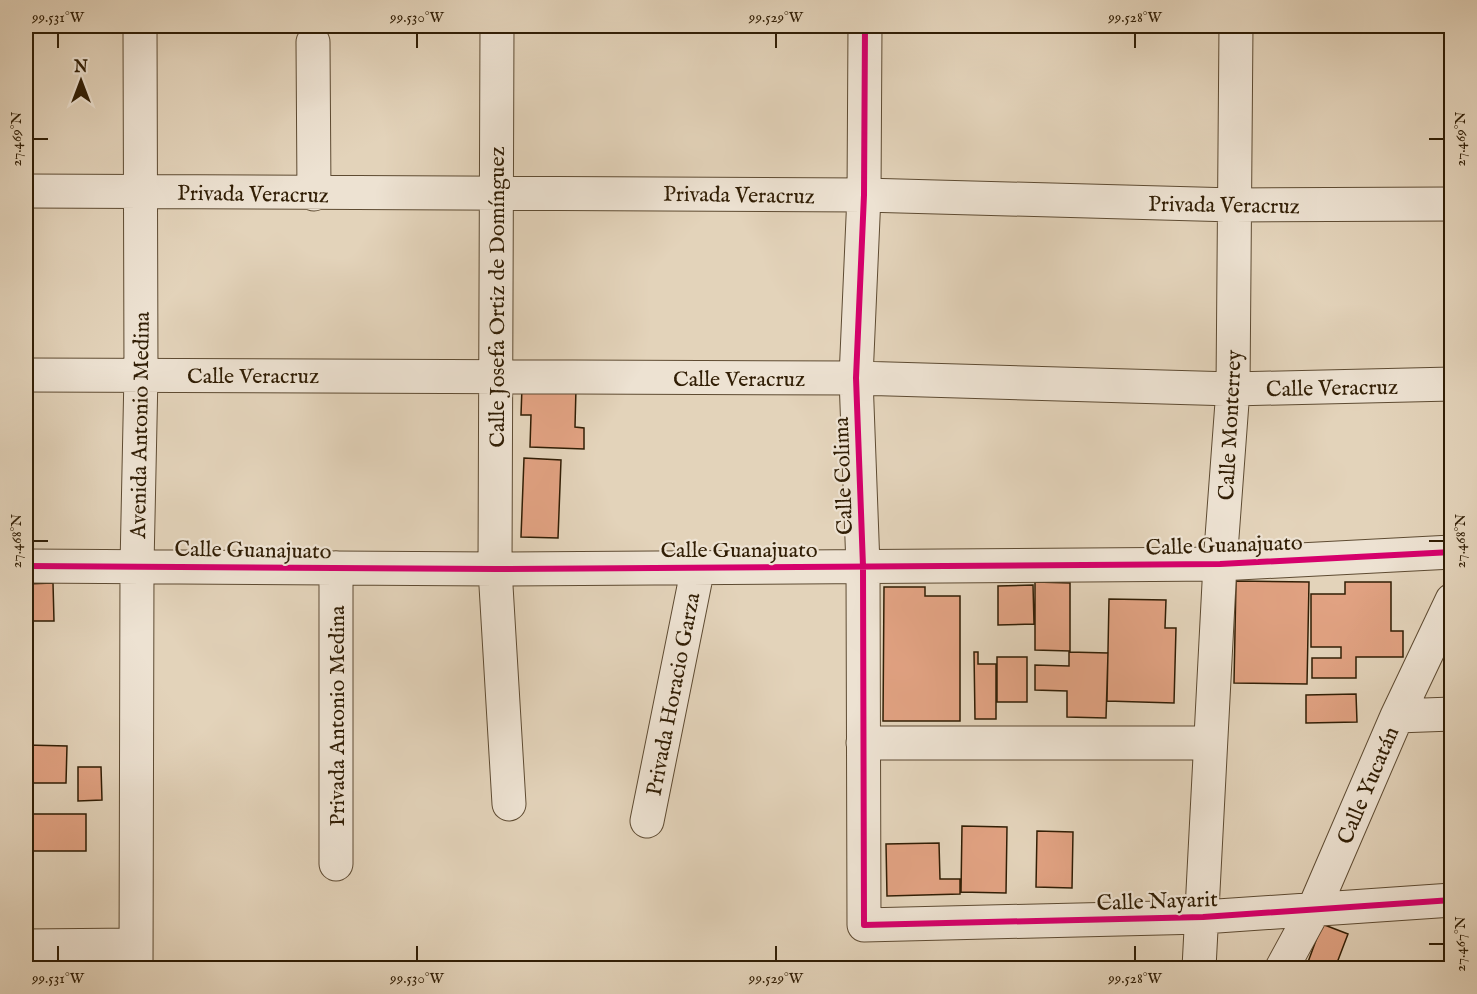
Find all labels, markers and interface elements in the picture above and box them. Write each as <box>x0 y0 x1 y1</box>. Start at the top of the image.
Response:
text: 99.531°W <box>31 8 85 27</box>
text: 99.530°W <box>389 8 445 27</box>
text: 99.529°W <box>748 8 804 27</box>
text: 99.528°W <box>1107 8 1163 27</box>
north arrow <box>51 51 111 111</box>
text: N <box>73 58 88 78</box>
text: 27.469°N <box>7 111 26 167</box>
text: 27.469°N <box>1451 111 1470 167</box>
street label: Calle Josefa Ortiz de Domínguez <box>484 146 512 448</box>
street label: Privada Veracruz <box>177 180 329 210</box>
street label: Privada Veracruz <box>663 181 815 211</box>
street label: Privada Veracruz <box>1148 191 1300 221</box>
street label: Avenida Antonio Medina <box>125 311 157 540</box>
street label: Calle Monterrey <box>1213 349 1249 501</box>
street label: Calle Veracruz <box>187 363 319 391</box>
street label: Calle Veracruz <box>673 366 805 394</box>
street label: Calle Veracruz <box>1266 374 1398 404</box>
street label: Calle Colima <box>828 416 860 535</box>
text: 27.468°N <box>7 514 26 568</box>
text: 27.468°N <box>1451 514 1470 568</box>
street label: Calle Guanajuato <box>1145 529 1303 563</box>
street label: Calle Guanajuato <box>174 536 332 566</box>
street label: Calle Guanajuato <box>660 537 818 565</box>
street label: Privada Horacio Garza <box>641 590 707 798</box>
street label: Privada Antonio Medina <box>324 605 352 827</box>
street label: Calle Yucatán <box>1331 722 1406 849</box>
street label: Calle Nayarit <box>1096 886 1219 918</box>
text: 27.467°N <box>1451 916 1470 972</box>
text: 99.531°W <box>31 969 85 988</box>
text: 99.530°W <box>389 969 445 988</box>
text: 99.529°W <box>748 969 804 988</box>
text: 99.528°W <box>1107 969 1163 988</box>

